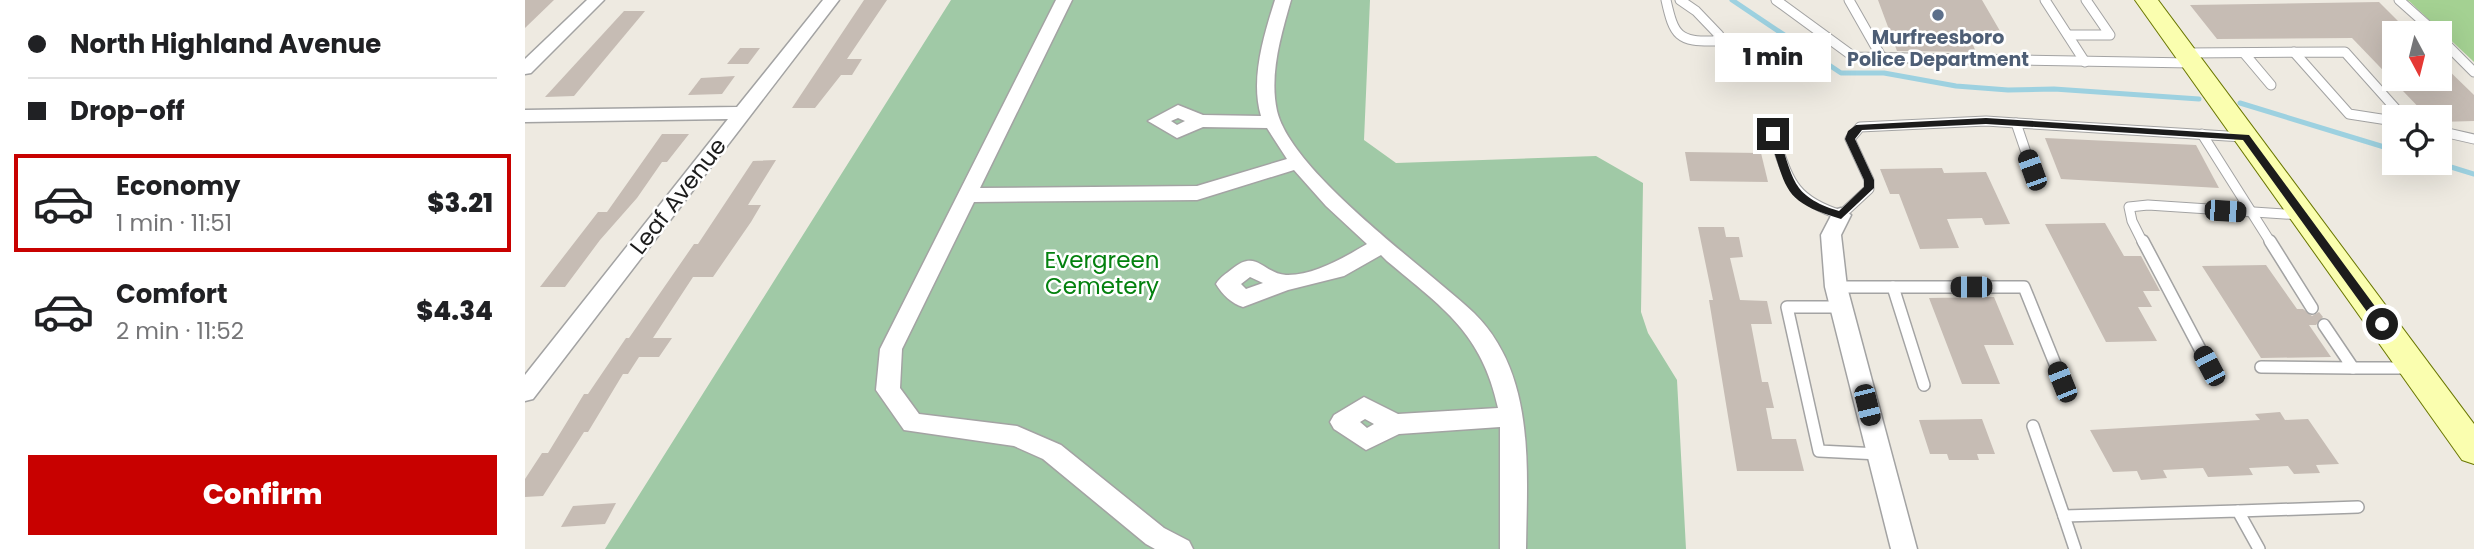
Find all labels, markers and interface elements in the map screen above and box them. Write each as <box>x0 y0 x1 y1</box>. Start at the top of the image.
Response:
marker: Murfreesboro Police Department <box>1930 7 1946 23</box>
north arrow <box>2382 21 2452 91</box>
map controls <box>2382 21 2452 175</box>
place label: Murfreesboro Police Department <box>1847 24 2029 73</box>
text: North Highland Avenue <box>70 26 381 62</box>
callout: 1 min <box>1715 32 1831 82</box>
text: 1 min <box>1743 41 1803 73</box>
text: Drop-off <box>70 93 185 129</box>
button: locate <box>2382 105 2452 175</box>
route end <box>1757 118 1789 150</box>
street label: Leaf Avenue <box>622 131 734 261</box>
car <box>2015 147 2050 193</box>
text: Economy <box>116 168 240 204</box>
icon: car <box>32 172 95 235</box>
text: $3.21 <box>427 185 493 221</box>
car <box>2204 199 2247 223</box>
text: 1 min · 11:51 <box>116 207 232 239</box>
park label: Evergreen Cemetery <box>1045 244 1159 302</box>
text: Comfort <box>116 276 228 312</box>
car <box>1951 277 1993 298</box>
icon: car <box>32 280 95 343</box>
text: $4.34 <box>416 293 493 329</box>
route start <box>2366 308 2398 340</box>
text: 2 min · 11:52 <box>116 315 244 347</box>
car <box>2190 343 2229 389</box>
car <box>2045 359 2080 405</box>
car <box>1852 382 1883 428</box>
button: Confirm <box>28 455 497 535</box>

